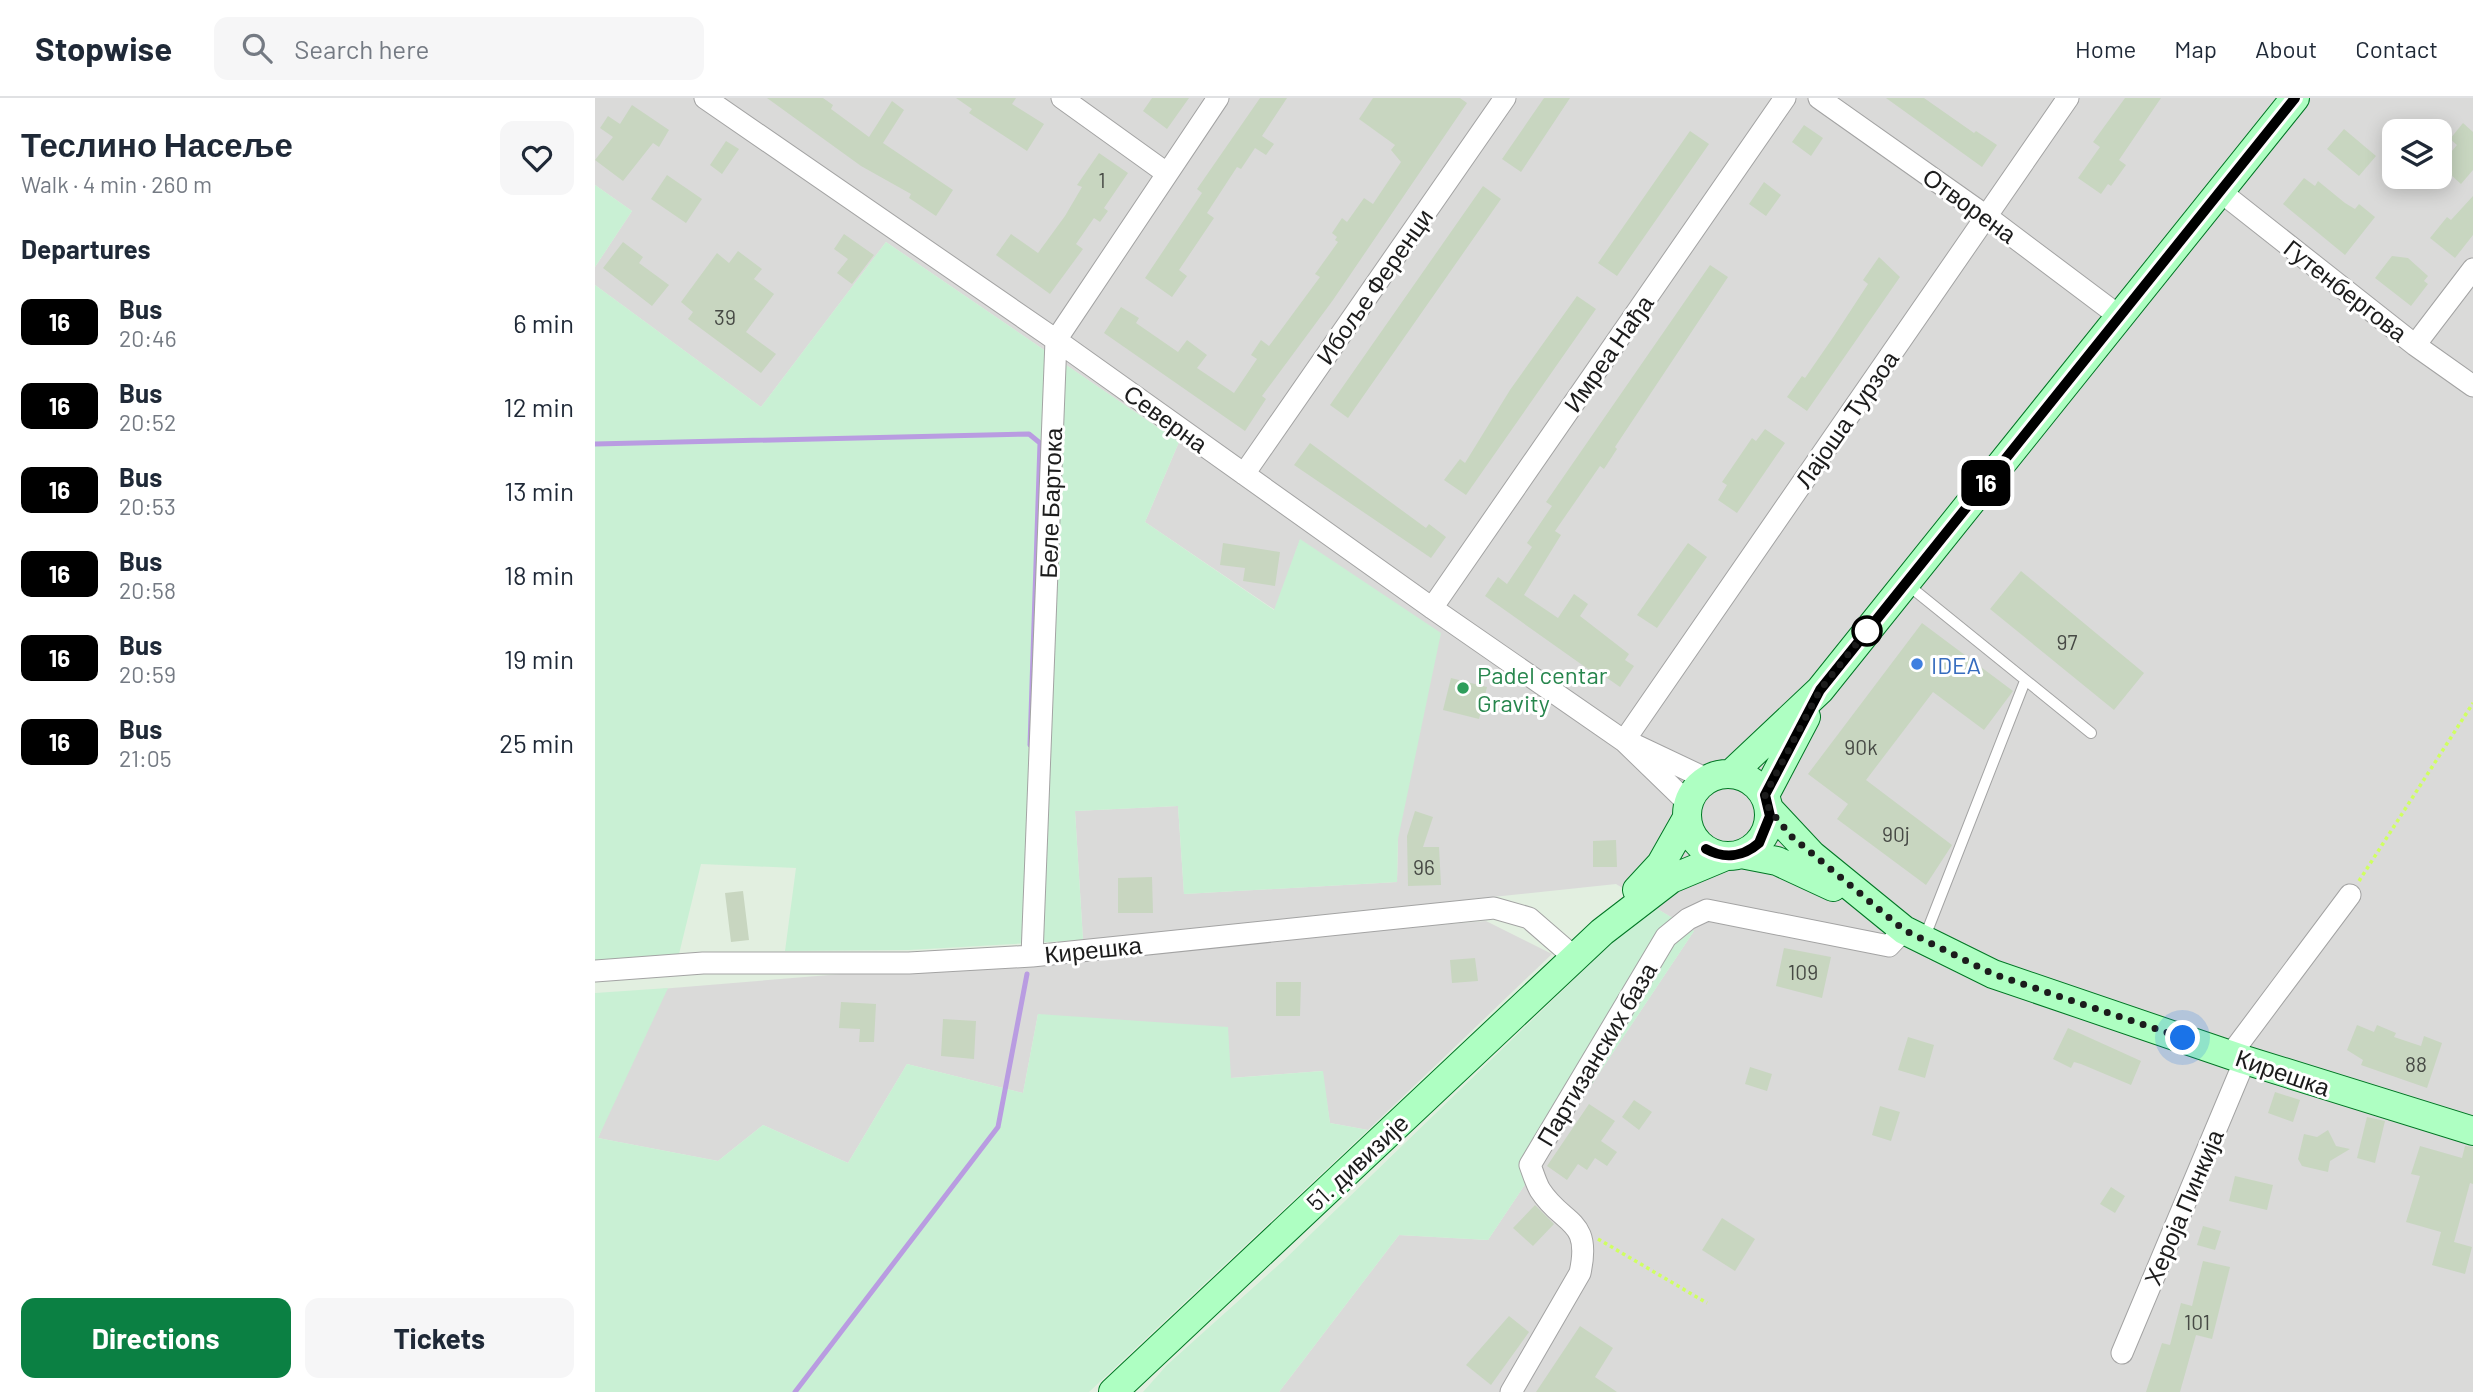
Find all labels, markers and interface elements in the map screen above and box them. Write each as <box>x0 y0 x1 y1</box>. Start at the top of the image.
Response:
search box <box>214 17 704 80</box>
text: Stopwise <box>35 28 172 68</box>
icon: search <box>238 29 276 67</box>
text: Search here <box>294 33 429 64</box>
text: Home <box>2075 34 2136 63</box>
text: Map <box>2174 34 2217 63</box>
text: About <box>2255 34 2317 63</box>
text: Contact <box>2355 34 2438 63</box>
map controls <box>2382 119 2452 189</box>
button: layers <box>2382 119 2452 189</box>
button: heart <box>500 121 574 195</box>
text: Теслино Насеље <box>21 124 293 164</box>
street label: Отворена <box>1917 161 2023 249</box>
house number: 1 <box>1098 167 1106 192</box>
text: Walk · 4 min · 260 m <box>21 170 212 198</box>
street label: Ибоље Ференци <box>1310 203 1438 369</box>
text: Departures <box>21 233 151 264</box>
street label: Гутенбергова <box>2279 233 2414 347</box>
street label: Имреа Нађа <box>1557 288 1659 417</box>
text: Bus <box>119 293 162 324</box>
house number: 39 <box>714 304 736 329</box>
text: 16 <box>49 307 70 336</box>
text: 6 min <box>513 307 574 338</box>
text: 20:46 <box>119 324 177 352</box>
street label: Лајоша Турзоа <box>1788 344 1904 493</box>
text: Bus <box>119 377 162 408</box>
street label: Северна <box>1118 378 1214 458</box>
text: 16 <box>49 391 70 420</box>
text: 12 min <box>504 391 574 422</box>
text: 20:52 <box>119 408 176 436</box>
street label: Беле Бартока <box>1033 426 1067 579</box>
line badge: 16 <box>1955 460 2017 506</box>
text: Bus <box>119 461 162 492</box>
text: 16 <box>1975 468 1997 497</box>
text: 16 <box>49 475 70 504</box>
text: 13 min <box>504 475 574 506</box>
text: 20:53 <box>119 492 176 520</box>
text: Bus <box>119 545 162 576</box>
text: 16 <box>49 559 70 588</box>
text: 18 min <box>504 559 574 590</box>
text: 20:58 <box>119 576 176 604</box>
unlabelled marker <box>1852 616 1882 646</box>
text: Bus <box>119 629 162 660</box>
house number: 97 <box>2057 629 2078 654</box>
text: 16 <box>49 643 70 672</box>
text: 19 min <box>504 643 574 674</box>
place label: IDEA <box>1931 650 1981 679</box>
marker: IDEA <box>1909 656 1925 672</box>
text: 20:59 <box>119 660 176 688</box>
place label: Padel centar Gravity <box>1477 660 1608 717</box>
marker: Padel centar Gravity <box>1455 680 1471 696</box>
text: Bus <box>119 713 162 744</box>
text: 16 <box>49 727 70 756</box>
text: 25 min <box>499 727 574 758</box>
house number: 90k <box>1844 734 1878 759</box>
text: 21:05 <box>119 744 172 772</box>
house number: 90j <box>1882 821 1910 846</box>
house number: 96 <box>1413 854 1435 879</box>
street label: Кирешка <box>1043 929 1144 969</box>
street label: Партизанских база <box>1530 957 1663 1151</box>
house number: 109 <box>1788 959 1818 984</box>
your location <box>2165 1020 2200 1055</box>
street label: Кирешка <box>2232 1042 2335 1102</box>
house number: 88 <box>2405 1051 2427 1076</box>
street label: 51. дивизије <box>1300 1108 1414 1216</box>
street label: Хероја Пинкија <box>2137 1124 2229 1289</box>
button: Directions <box>21 1298 291 1378</box>
button: Tickets <box>305 1298 574 1378</box>
house number: 101 <box>2184 1309 2210 1334</box>

